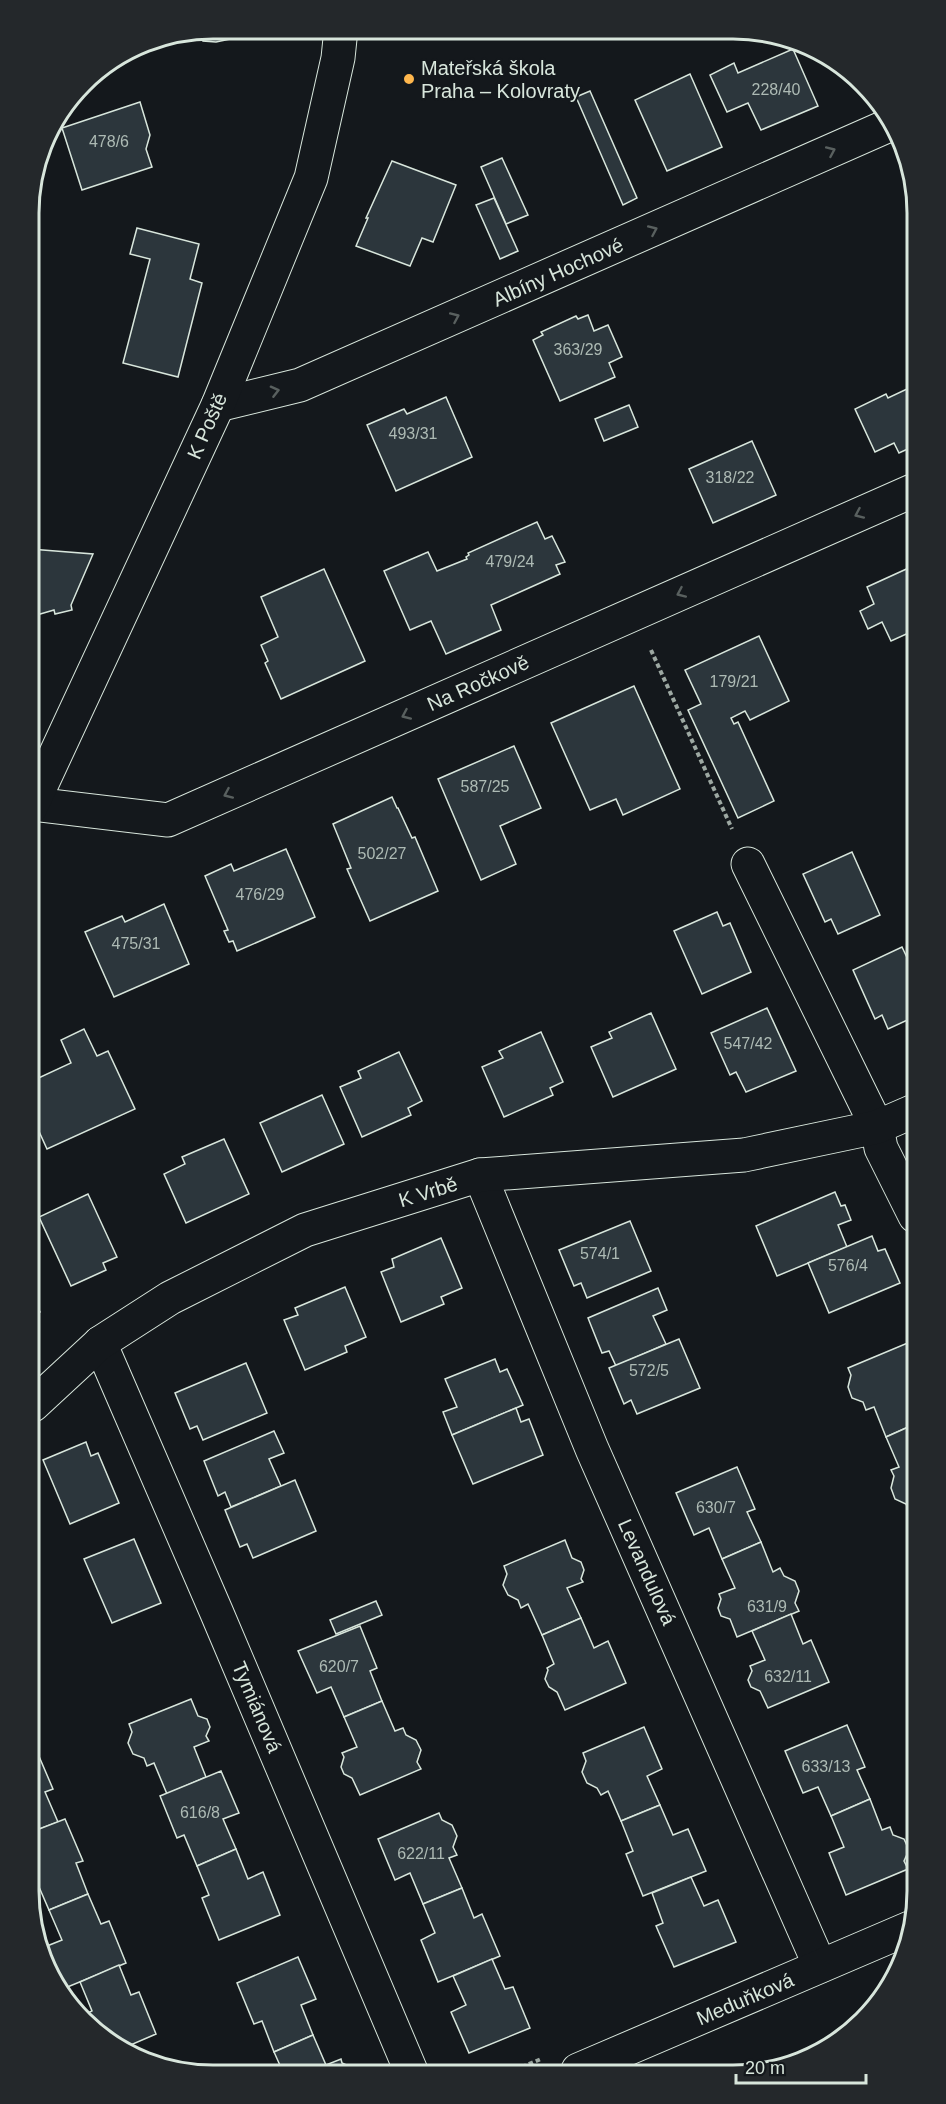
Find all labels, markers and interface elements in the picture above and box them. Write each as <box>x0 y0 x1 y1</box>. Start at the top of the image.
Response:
place label: Mateřská škola Praha – Kolovraty <box>421 57 580 102</box>
marker: Mateřská škola Praha – Kolovraty <box>402 72 416 86</box>
house number: 228/40 <box>752 81 801 98</box>
house number: 478/6 <box>89 133 129 150</box>
one-way arrow <box>824 147 835 159</box>
one-way arrow <box>646 226 657 238</box>
street label: Albíny Hochové <box>490 233 626 311</box>
one-way arrow <box>448 312 459 324</box>
house number: 363/29 <box>554 341 603 358</box>
one-way arrow <box>269 385 279 398</box>
street label: K Poště <box>183 390 231 462</box>
house number: 493/31 <box>389 425 438 442</box>
house number: 318/22 <box>706 469 755 486</box>
one-way arrow <box>854 507 865 519</box>
house number: 479/24 <box>486 553 535 570</box>
one-way arrow <box>676 586 687 598</box>
street label: Na Ročkově <box>424 651 532 715</box>
house number: 179/21 <box>710 673 759 690</box>
one-way arrow <box>402 708 413 720</box>
house number: 587/25 <box>461 778 510 795</box>
one-way arrow <box>223 786 234 798</box>
house number: 502/27 <box>358 845 407 862</box>
house number: 476/29 <box>236 886 285 903</box>
house number: 475/31 <box>112 935 161 952</box>
house number: 547/42 <box>724 1035 773 1052</box>
street label: K Vrbě <box>396 1173 460 1211</box>
house number: 574/1 <box>580 1245 620 1262</box>
house number: 576/4 <box>828 1257 868 1274</box>
house number: 572/5 <box>629 1362 669 1379</box>
house number: 630/7 <box>696 1499 736 1516</box>
street label: Levandulová <box>614 1516 680 1629</box>
house number: 631/9 <box>747 1598 787 1615</box>
street label: Tymiánová <box>228 1658 286 1757</box>
house number: 620/7 <box>319 1658 359 1675</box>
house number: 632/11 <box>764 1668 812 1685</box>
house number: 633/13 <box>802 1758 851 1775</box>
house number: 616/8 <box>180 1804 220 1821</box>
house number: 622/11 <box>397 1845 445 1862</box>
street label: Meduňková <box>693 1968 798 2029</box>
scale bar <box>736 2047 866 2085</box>
text: 20 m <box>745 2058 785 2078</box>

